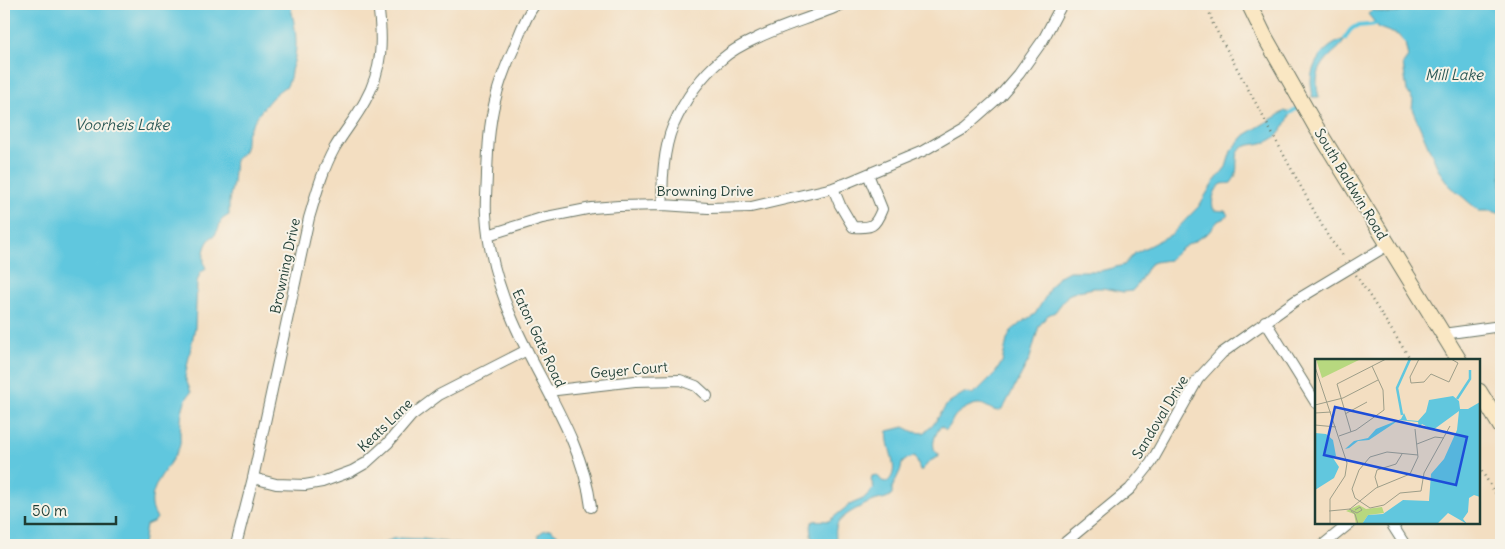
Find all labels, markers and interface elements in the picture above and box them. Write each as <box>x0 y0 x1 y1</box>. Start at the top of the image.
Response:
water label: Mill Lake <box>1425 65 1484 84</box>
water label: Voorheis Lake <box>75 115 170 134</box>
street label: South Baldwin Road <box>1311 125 1391 243</box>
street label: Browning Drive <box>656 182 754 200</box>
street label: Browning Drive <box>266 217 304 315</box>
street label: Eaton Gate Road <box>508 286 570 390</box>
street label: Geyer Court <box>589 358 669 382</box>
inset map <box>1315 359 1480 524</box>
street label: Sandoval Drive <box>1128 372 1192 462</box>
street label: Keats Lane <box>354 394 416 456</box>
scale bar <box>25 494 116 526</box>
text: 50 m <box>32 501 67 520</box>

